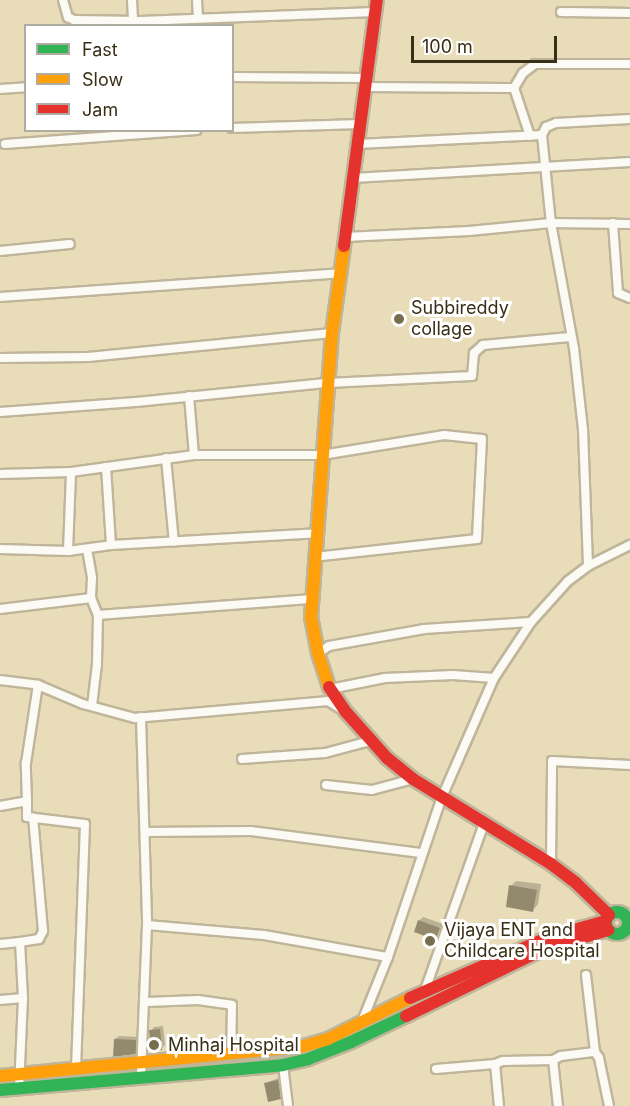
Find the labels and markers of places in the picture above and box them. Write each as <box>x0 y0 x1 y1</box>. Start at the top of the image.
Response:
place label: Subbireddy collage <box>411 298 509 340</box>
marker: Subbireddy collage <box>392 312 406 326</box>
place label: Vijaya ENT and Childcare Hospital <box>444 920 600 962</box>
marker: Vijaya ENT and Childcare Hospital <box>421 932 439 950</box>
place label: Minhaj Hospital <box>168 1034 299 1056</box>
marker: Minhaj Hospital <box>145 1036 163 1054</box>

